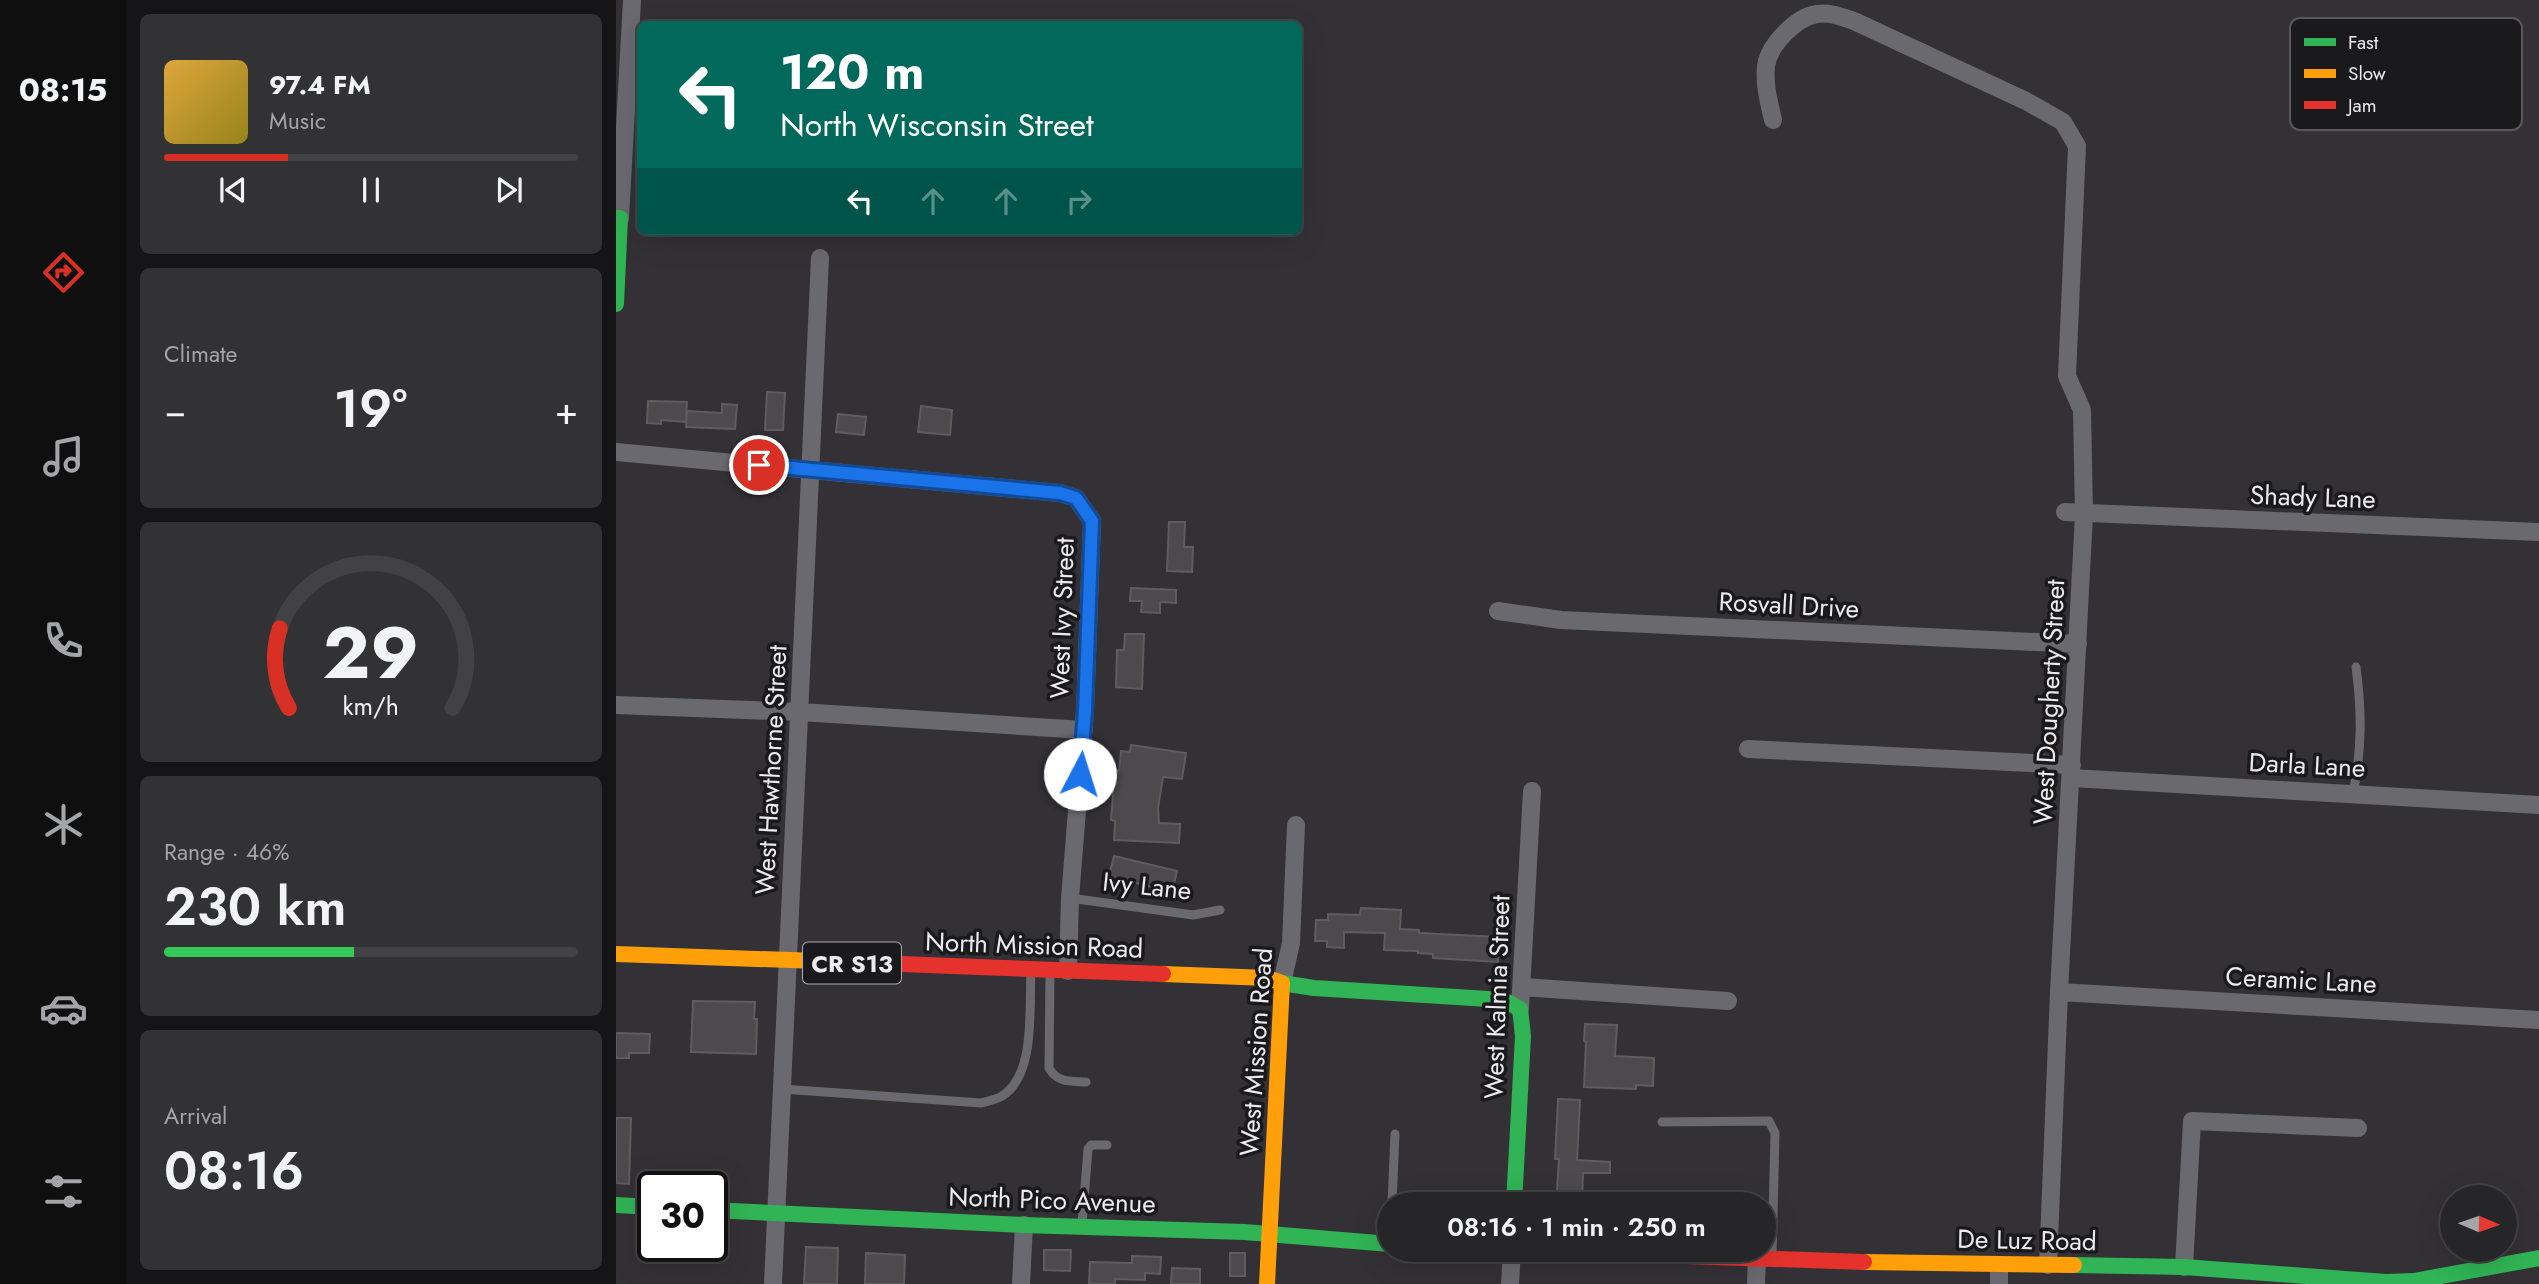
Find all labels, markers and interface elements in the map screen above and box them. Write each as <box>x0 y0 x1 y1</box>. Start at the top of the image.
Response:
legend <box>2290 18 2522 130</box>
text: Fast <box>2348 29 2379 56</box>
text: 120 m <box>780 37 924 107</box>
icon: left <box>665 49 756 140</box>
text: Slow <box>2348 60 2386 87</box>
text: 97.4 FM <box>269 66 371 104</box>
text: 08:15 <box>19 67 107 113</box>
text: Jam <box>2345 92 2377 119</box>
text: North Wisconsin Street <box>780 102 1094 148</box>
text: Music <box>269 104 326 138</box>
icon: previous <box>214 171 252 209</box>
icon: pause <box>352 171 390 209</box>
icon: next <box>490 171 528 209</box>
icon: left <box>841 182 879 220</box>
icon: ahead <box>914 182 952 220</box>
icon: ahead <box>987 182 1025 220</box>
icon: right <box>1060 182 1098 220</box>
icon: directions <box>39 248 88 297</box>
text: Climate <box>164 337 237 371</box>
text: 19° <box>334 371 408 447</box>
text: − <box>164 383 186 438</box>
text: + <box>555 383 578 438</box>
icon: music <box>39 432 88 481</box>
pin <box>729 435 789 495</box>
icon: arrive <box>740 446 778 484</box>
street label: Shady Lane <box>2250 476 2376 518</box>
street label: West Ivy Street <box>1040 536 1084 699</box>
street label: West Dougherty Street <box>2024 578 2074 826</box>
street label: Rosvall Drive <box>1718 582 1860 628</box>
text: 29 <box>323 600 419 705</box>
icon: phone <box>39 616 88 665</box>
street label: West Hawthorne Street <box>745 643 797 896</box>
text: km/h <box>343 688 399 724</box>
position arrow <box>1043 737 1117 811</box>
street label: Darla Lane <box>2248 743 2366 787</box>
icon: climate <box>39 800 88 849</box>
text: Range · 46% <box>164 835 290 869</box>
street label: Ivy Lane <box>1101 862 1193 910</box>
text: 230 km <box>164 869 347 945</box>
street label: West Kalmia Street <box>1474 894 1520 1100</box>
street label: North Mission Road <box>924 922 1144 968</box>
road number: CR S13 <box>803 943 901 984</box>
street label: West Mission Road <box>1230 947 1282 1157</box>
street label: Ceramic Lane <box>2225 957 2377 1003</box>
icon: car <box>39 984 88 1033</box>
text: Arrival <box>164 1099 227 1133</box>
text: 08:16 <box>164 1133 304 1209</box>
icon: filters <box>39 1167 88 1216</box>
speed limit sign: 30 <box>637 1171 728 1262</box>
street label: North Pico Avenue <box>948 1177 1156 1223</box>
north arrow <box>2440 1185 2516 1262</box>
map controls <box>2440 1185 2517 1262</box>
text: 08:16 · 1 min · 250 m <box>1447 1208 1706 1246</box>
street label: De Luz Road <box>1957 1220 2097 1260</box>

